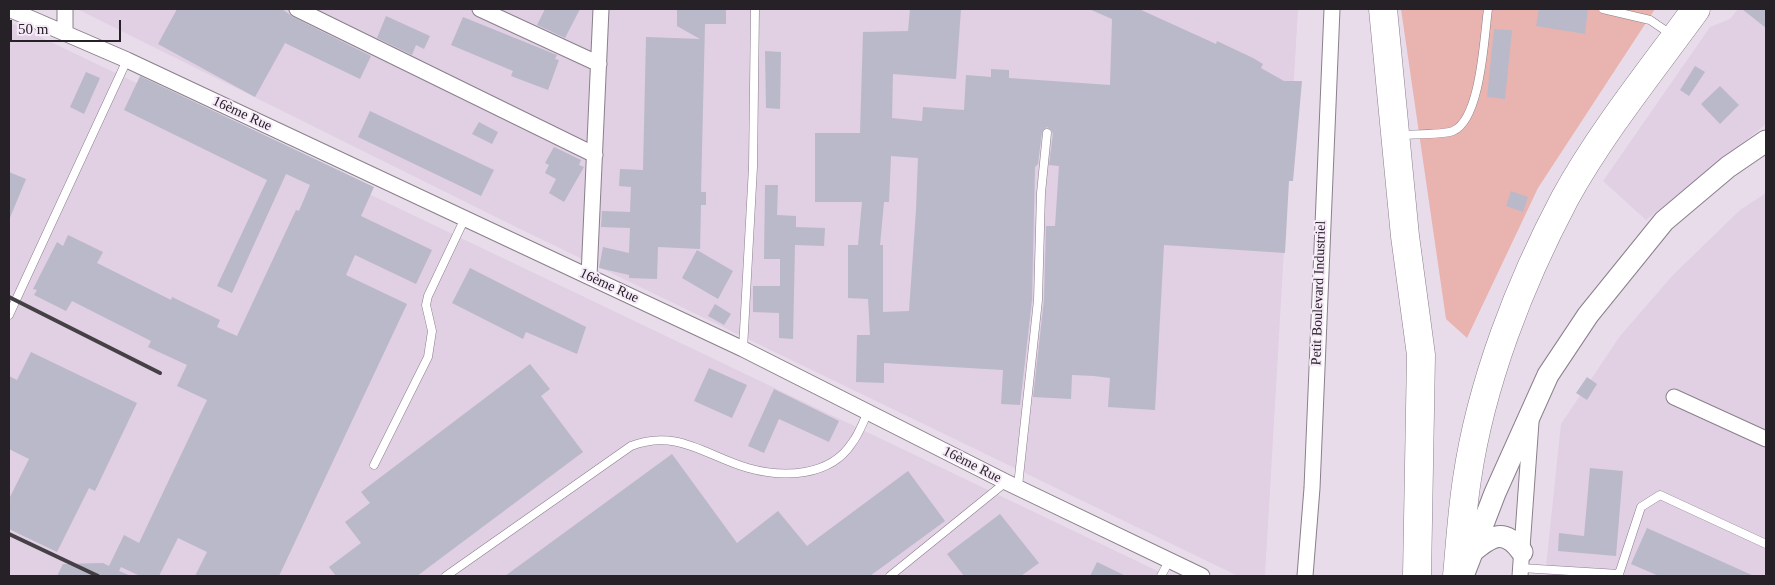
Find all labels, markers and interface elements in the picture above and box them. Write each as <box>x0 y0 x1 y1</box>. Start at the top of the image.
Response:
scale bar <box>12 10 124 42</box>
text: 50 m <box>18 21 48 37</box>
street label: 16ème Rue <box>210 93 274 135</box>
street label: Petit Boulevard Industriel <box>1308 220 1330 366</box>
street label: 16ème Rue <box>577 265 641 307</box>
street label: 16ème Rue <box>940 443 1004 487</box>

